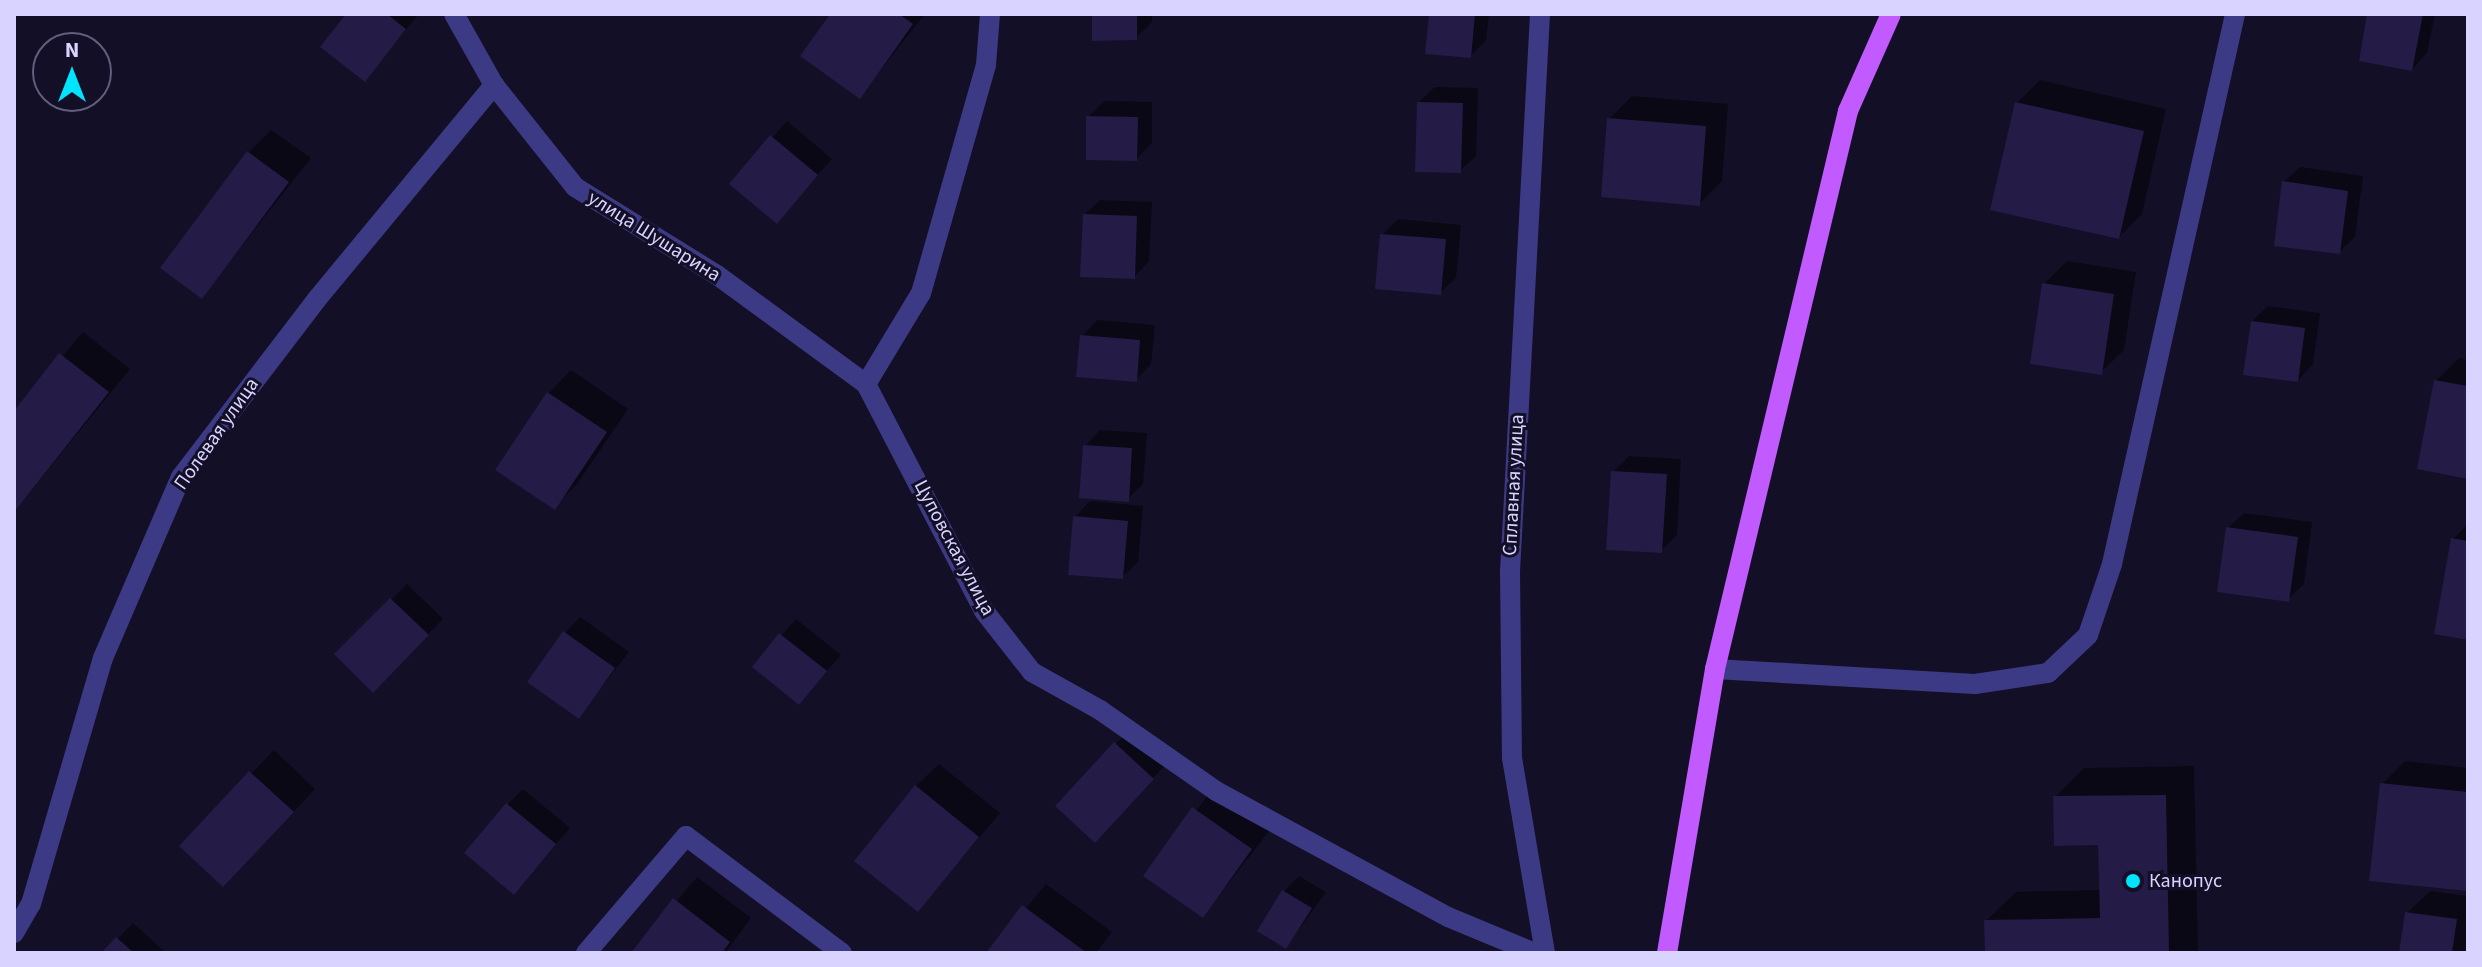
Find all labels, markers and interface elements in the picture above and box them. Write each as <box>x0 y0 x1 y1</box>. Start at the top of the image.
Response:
north arrow <box>32 32 112 112</box>
text: N <box>65 34 79 66</box>
street label: улица Шушарина <box>583 187 725 287</box>
street label: Полевая улица <box>170 373 264 495</box>
street label: Сплавная улица <box>1498 414 1530 556</box>
street label: Цуповская улица <box>908 476 1000 620</box>
place label: Канопус <box>2149 869 2222 893</box>
marker: Канопус <box>2124 872 2142 890</box>

